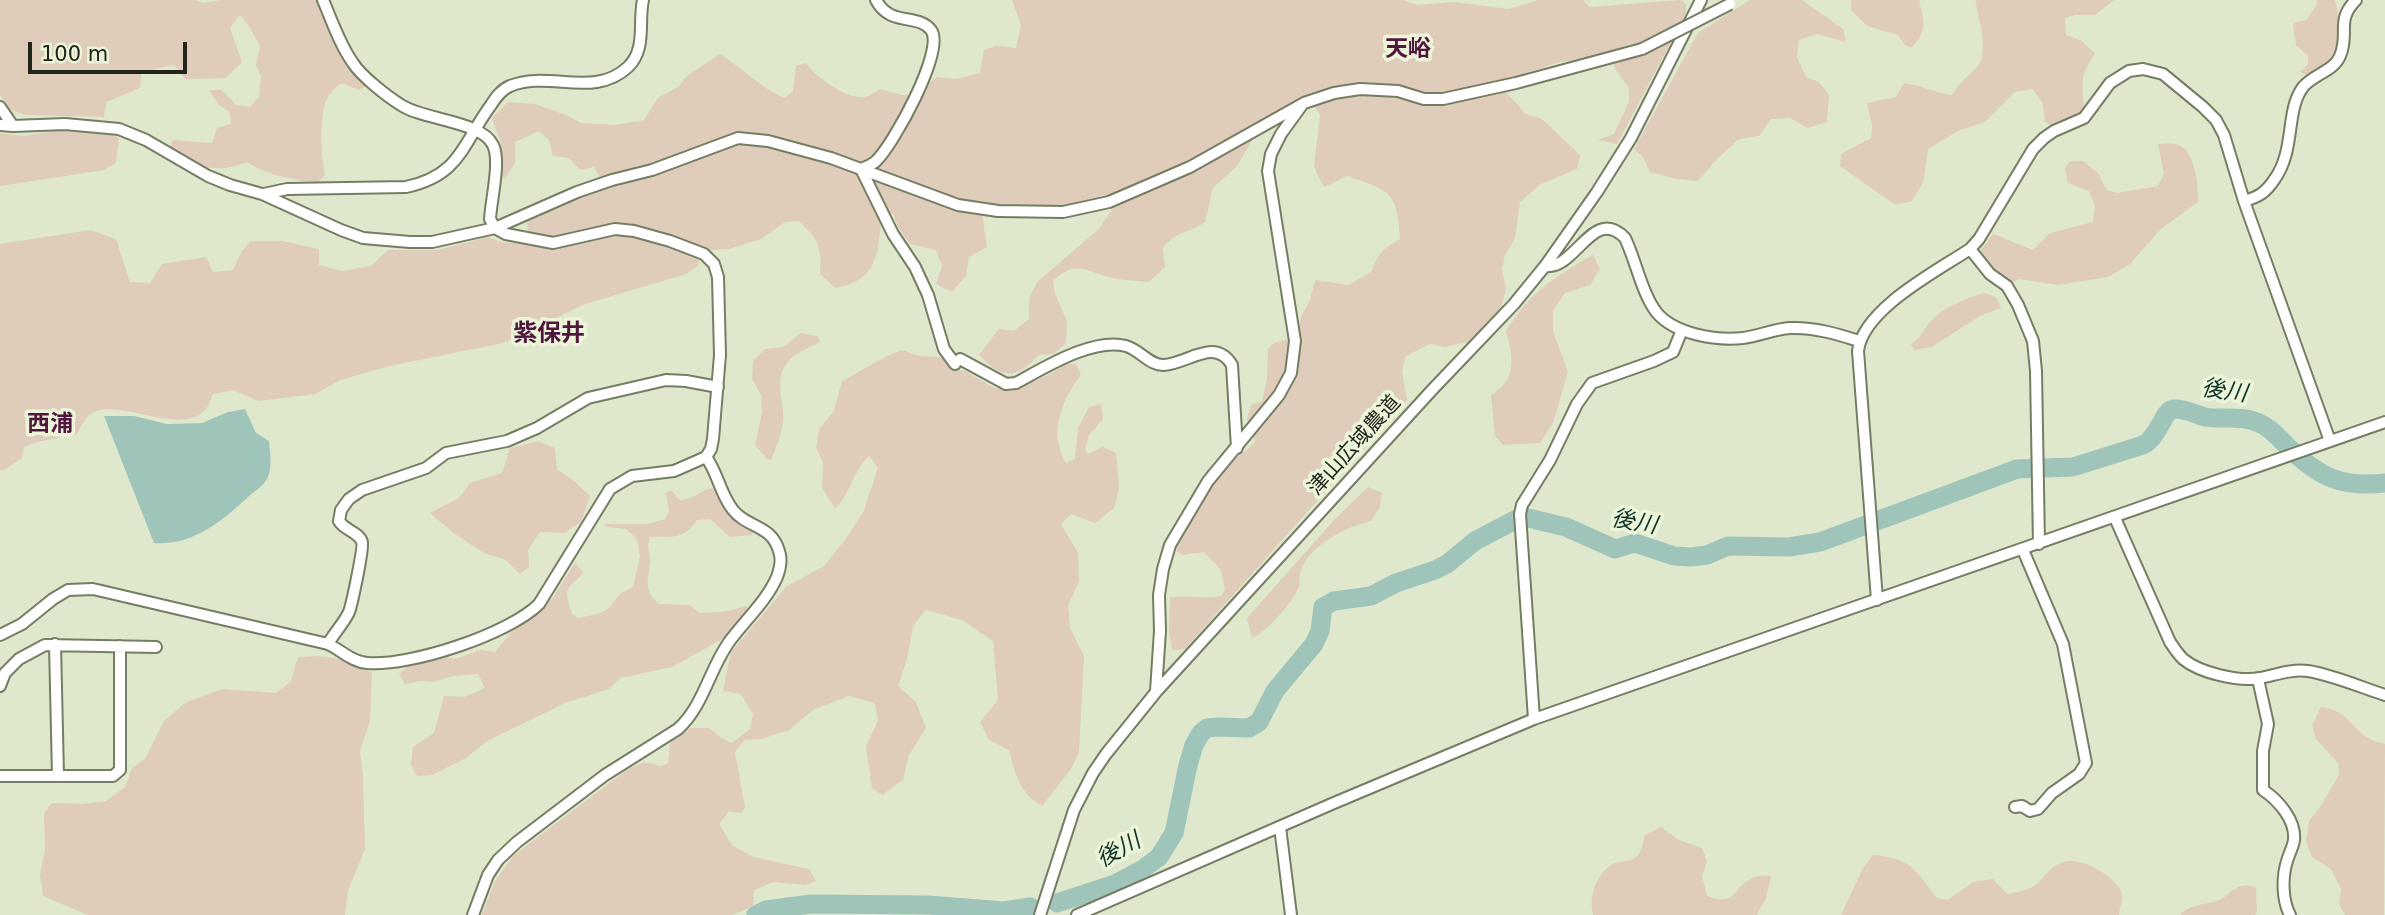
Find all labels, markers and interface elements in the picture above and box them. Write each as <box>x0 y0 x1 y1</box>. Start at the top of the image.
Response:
scale bar <box>32 28 191 72</box>
district label: 天峪 <box>1385 36 1431 64</box>
text: 100 m <box>41 42 108 66</box>
district label: 紫保井 <box>513 321 585 349</box>
water label: 後川 <box>2199 375 2249 409</box>
street label: 津山広域農道 <box>1303 391 1407 501</box>
district label: 西浦 <box>27 411 73 439</box>
water label: 後川 <box>1609 505 1659 541</box>
water label: 後川 <box>1092 828 1146 874</box>

